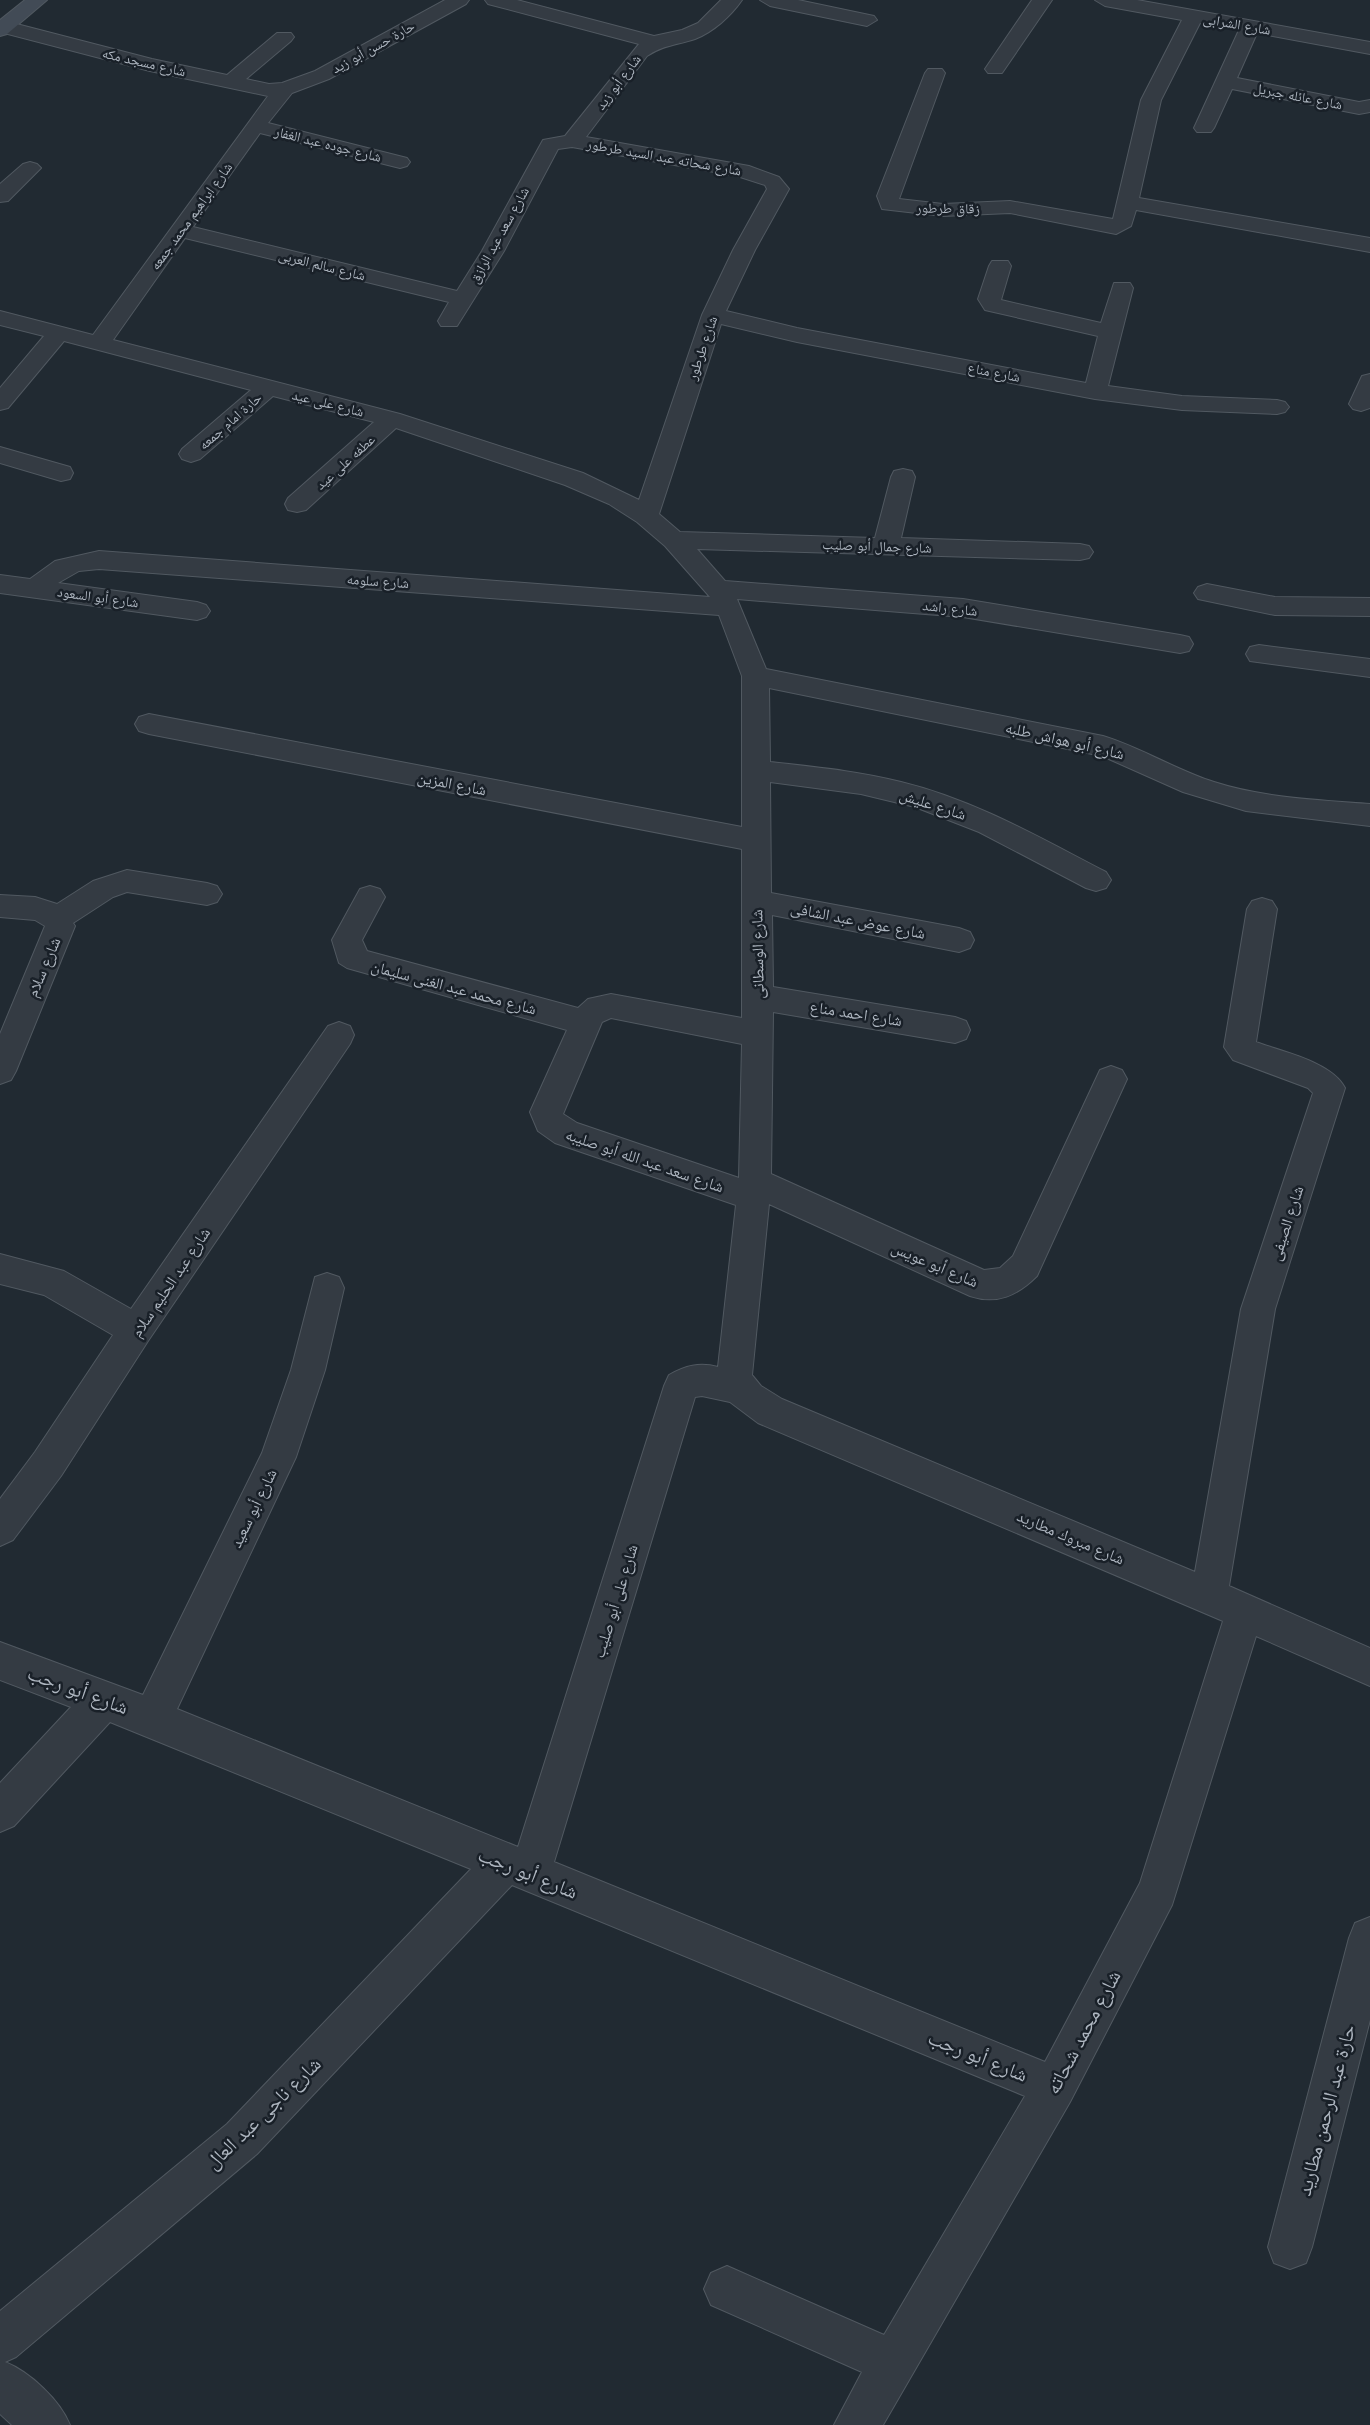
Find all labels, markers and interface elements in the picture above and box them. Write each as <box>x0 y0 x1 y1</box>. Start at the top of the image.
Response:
street label: شارع الشرابى <box>1202 10 1272 40</box>
street label: حارة حسن أبو زيد <box>329 18 418 77</box>
street label: شارع مسجد مكه <box>100 45 187 81</box>
street label: شارع أبو زيد <box>592 51 646 114</box>
street label: شارع عائله جبريل <box>1252 80 1344 114</box>
street label: شارع جوده عبد الغفار <box>271 123 383 167</box>
street label: شارع شحاته عبد السيد طرطور <box>584 135 742 180</box>
street label: شارع ابراهيم محمد جمعه <box>147 159 237 274</box>
street label: شارع سعد عبد الرازق <box>466 184 534 287</box>
street label: زقاق طرطور <box>915 199 980 218</box>
street label: شارع سالم العربى <box>277 247 367 285</box>
street label: شارع طرطور <box>683 314 722 384</box>
street label: شارع مناع <box>966 359 1022 387</box>
street label: شارع على عيد <box>290 386 365 422</box>
street label: حارة امام جمعه <box>195 389 266 454</box>
street label: عطفه على عيد <box>312 431 379 494</box>
street label: شارع جمال أبو صليب <box>822 536 932 558</box>
street label: شارع سلومه <box>346 571 410 593</box>
street label: شارع أبو السعود <box>56 583 140 613</box>
street label: شارع راشد <box>922 597 978 621</box>
street label: شارع أبو هواش طلبه <box>1003 718 1126 764</box>
street label: شارع المزين <box>416 768 488 800</box>
street label: شارع عليش <box>897 786 968 825</box>
street label: شارع عوض عبد الشافى <box>789 899 927 944</box>
street label: شارع الوسطانى <box>748 909 769 999</box>
street label: شارع سلام <box>23 935 65 1000</box>
street label: شارع محمد عبد الغنى سليمان <box>369 957 538 1020</box>
street label: شارع احمد مناع <box>808 998 903 1031</box>
street label: شارع سعد عبد الله أبو صليبه <box>563 1125 726 1197</box>
street label: شارع الصيفى <box>1266 1184 1308 1263</box>
street label: شارع عبد الحليم سلام <box>128 1224 215 1341</box>
street label: شارع أبو عويس <box>888 1238 981 1292</box>
street label: شارع أبو سعيد <box>226 1466 282 1551</box>
street label: شارع مبروك مطاريد <box>1014 1507 1127 1570</box>
street label: شارع على أبو صليب <box>589 1542 643 1661</box>
street label: شارع أبو رجب <box>24 1661 132 1720</box>
street label: شارع أبو رجب <box>474 1842 581 1905</box>
street label: شارع محمد شحاته <box>1041 1966 1127 2098</box>
street label: حارة عبد الرحمن مطاريد <box>1293 2022 1360 2198</box>
street label: شارع أبو رجب <box>924 2025 1031 2088</box>
street label: شارع ناجى عبد العال <box>201 2053 326 2175</box>

